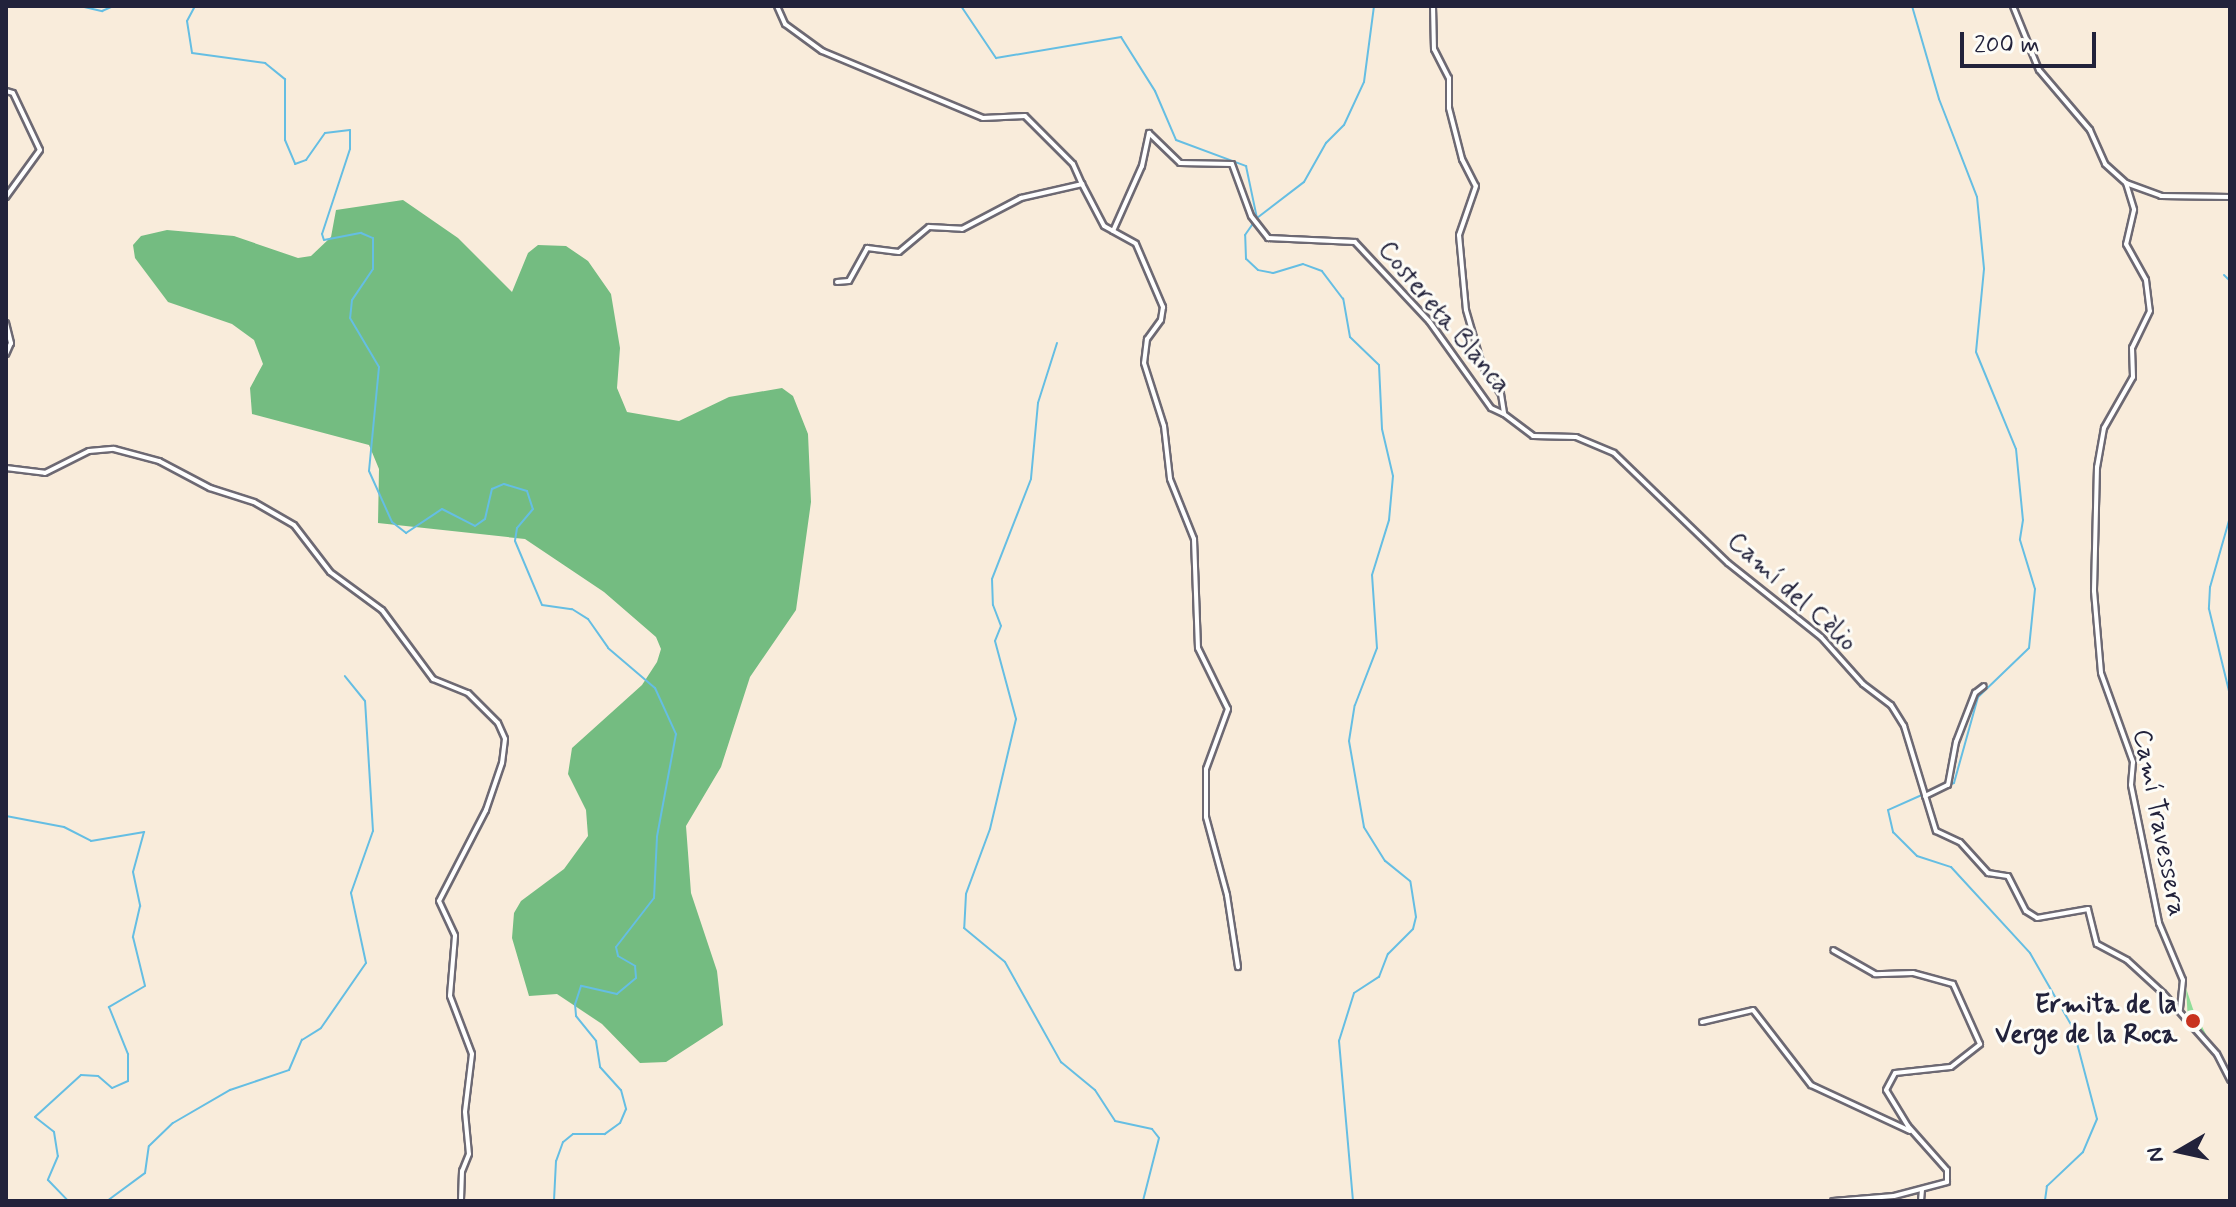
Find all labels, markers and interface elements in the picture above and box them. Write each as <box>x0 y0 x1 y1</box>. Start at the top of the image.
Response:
scale bar <box>1964 16 2100 66</box>
text: 200 m <box>1974 30 2040 61</box>
street label: Costereta Blanca <box>1369 234 1517 402</box>
street label: Camí del Cèlio <box>1719 526 1863 660</box>
street label: Camí Travessera <box>2125 727 2191 919</box>
place label: Ermita de la Verge de la Roca <box>1997 990 2177 1052</box>
marker: Ermita de la Verge de la Roca <box>2184 1012 2202 1030</box>
north arrow <box>2140 1111 2220 1191</box>
text: N <box>2141 1145 2171 1164</box>

